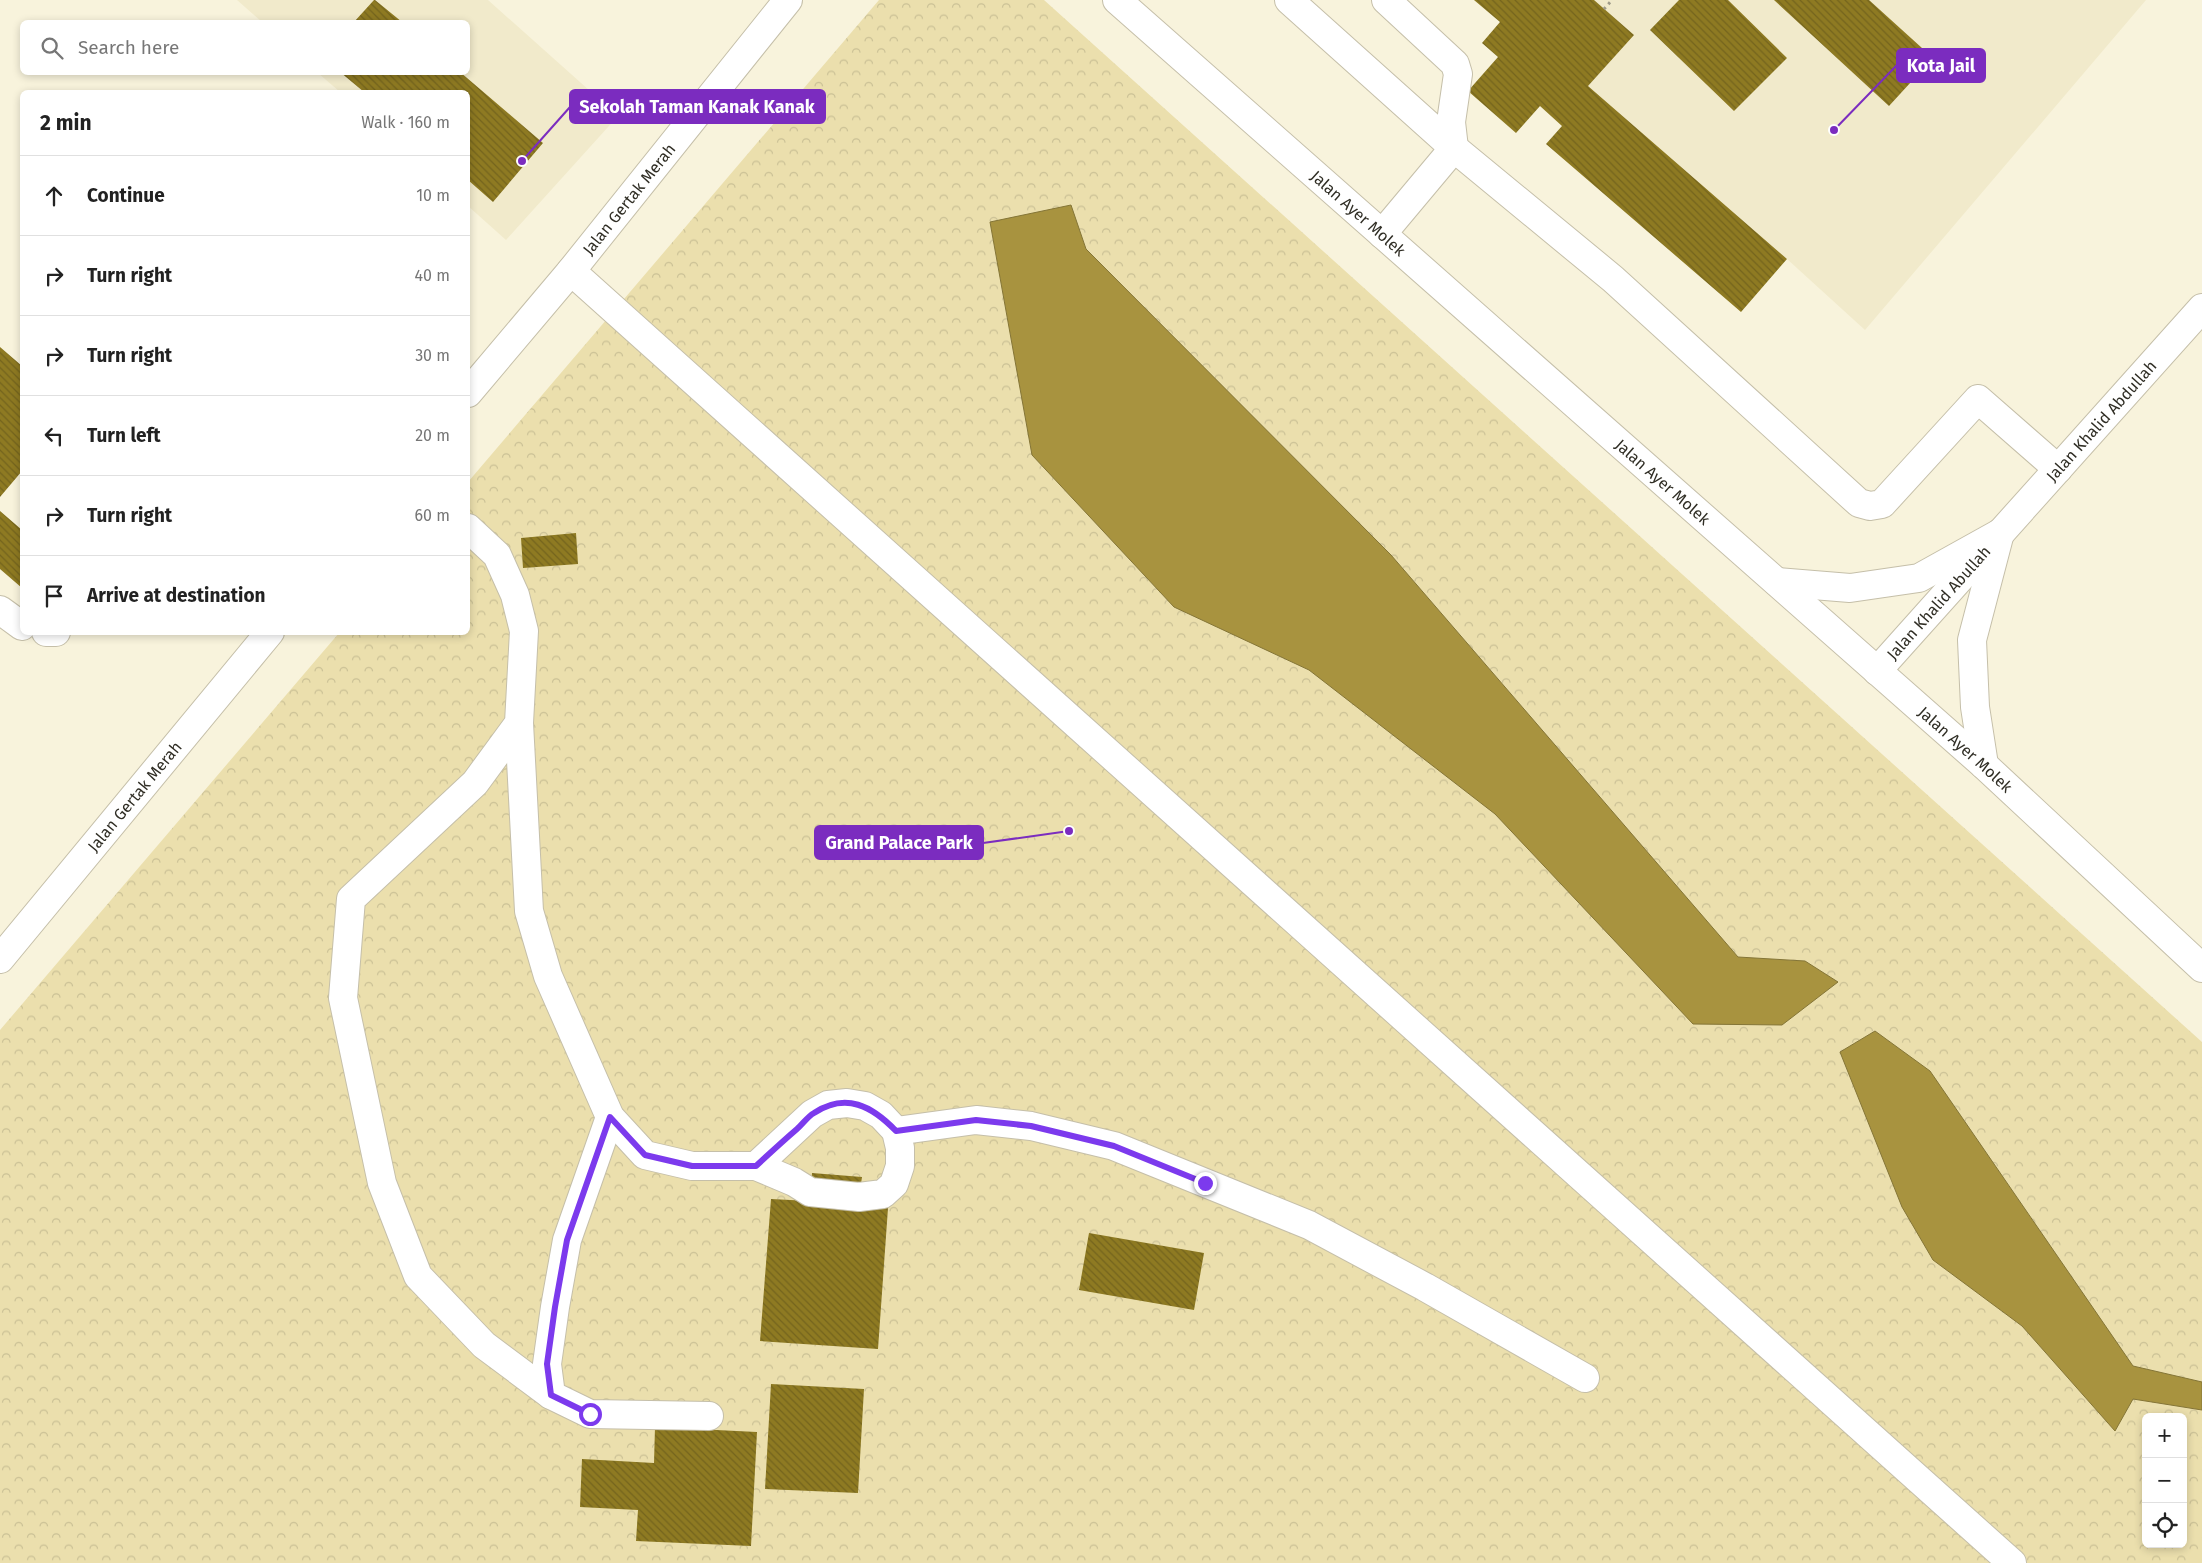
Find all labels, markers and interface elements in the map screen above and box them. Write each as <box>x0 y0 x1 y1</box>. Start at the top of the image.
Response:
search box <box>20 20 470 75</box>
icon: search <box>38 34 66 62</box>
text: Search here <box>78 36 179 59</box>
callout: Kota Jail <box>1897 49 1985 82</box>
text: Kota Jail <box>1907 55 1976 77</box>
callout: Sekolah Taman Kanak Kanak <box>570 90 825 123</box>
text: Sekolah Taman Kanak Kanak <box>579 96 816 118</box>
text: 2 min <box>40 110 92 136</box>
text: Walk · 160 m <box>361 113 450 132</box>
street label: Jalan Gertak Merah <box>579 140 679 259</box>
street label: Jalan Ayer Molek <box>1307 167 1410 261</box>
icon: ahead <box>40 182 68 210</box>
text: Continue <box>87 184 165 207</box>
text: 10 m <box>416 186 450 205</box>
icon: right <box>40 262 68 290</box>
text: Turn right <box>87 264 172 287</box>
text: 40 m <box>415 266 450 285</box>
icon: right <box>40 342 68 370</box>
text: Turn right <box>87 344 172 367</box>
text: 30 m <box>415 346 450 365</box>
street label: Jalan Khalid Abdullah <box>2042 357 2161 485</box>
icon: left <box>40 422 68 450</box>
text: Turn left <box>87 424 161 447</box>
text: 20 m <box>415 426 450 445</box>
street label: Jalan Ayer Molek <box>1611 435 1714 529</box>
icon: right <box>40 502 68 530</box>
text: Turn right <box>87 504 172 527</box>
text: 60 m <box>415 506 450 525</box>
street label: Jalan Khalid Abullah <box>1883 542 1995 664</box>
icon: arrive <box>40 582 68 610</box>
text: Arrive at destination <box>87 584 266 607</box>
street label: Jalan Ayer Molek <box>1914 703 2017 797</box>
street label: Jalan Gertak Merah <box>84 738 186 856</box>
callout: Grand Palace Park <box>815 826 983 859</box>
text: Grand Palace Park <box>825 832 974 854</box>
route end <box>1194 1172 1217 1195</box>
route start <box>579 1403 602 1426</box>
map controls <box>2142 1413 2187 1548</box>
button: + <box>2142 1413 2187 1458</box>
button: − <box>2142 1458 2187 1503</box>
button: locate <box>2142 1503 2187 1548</box>

